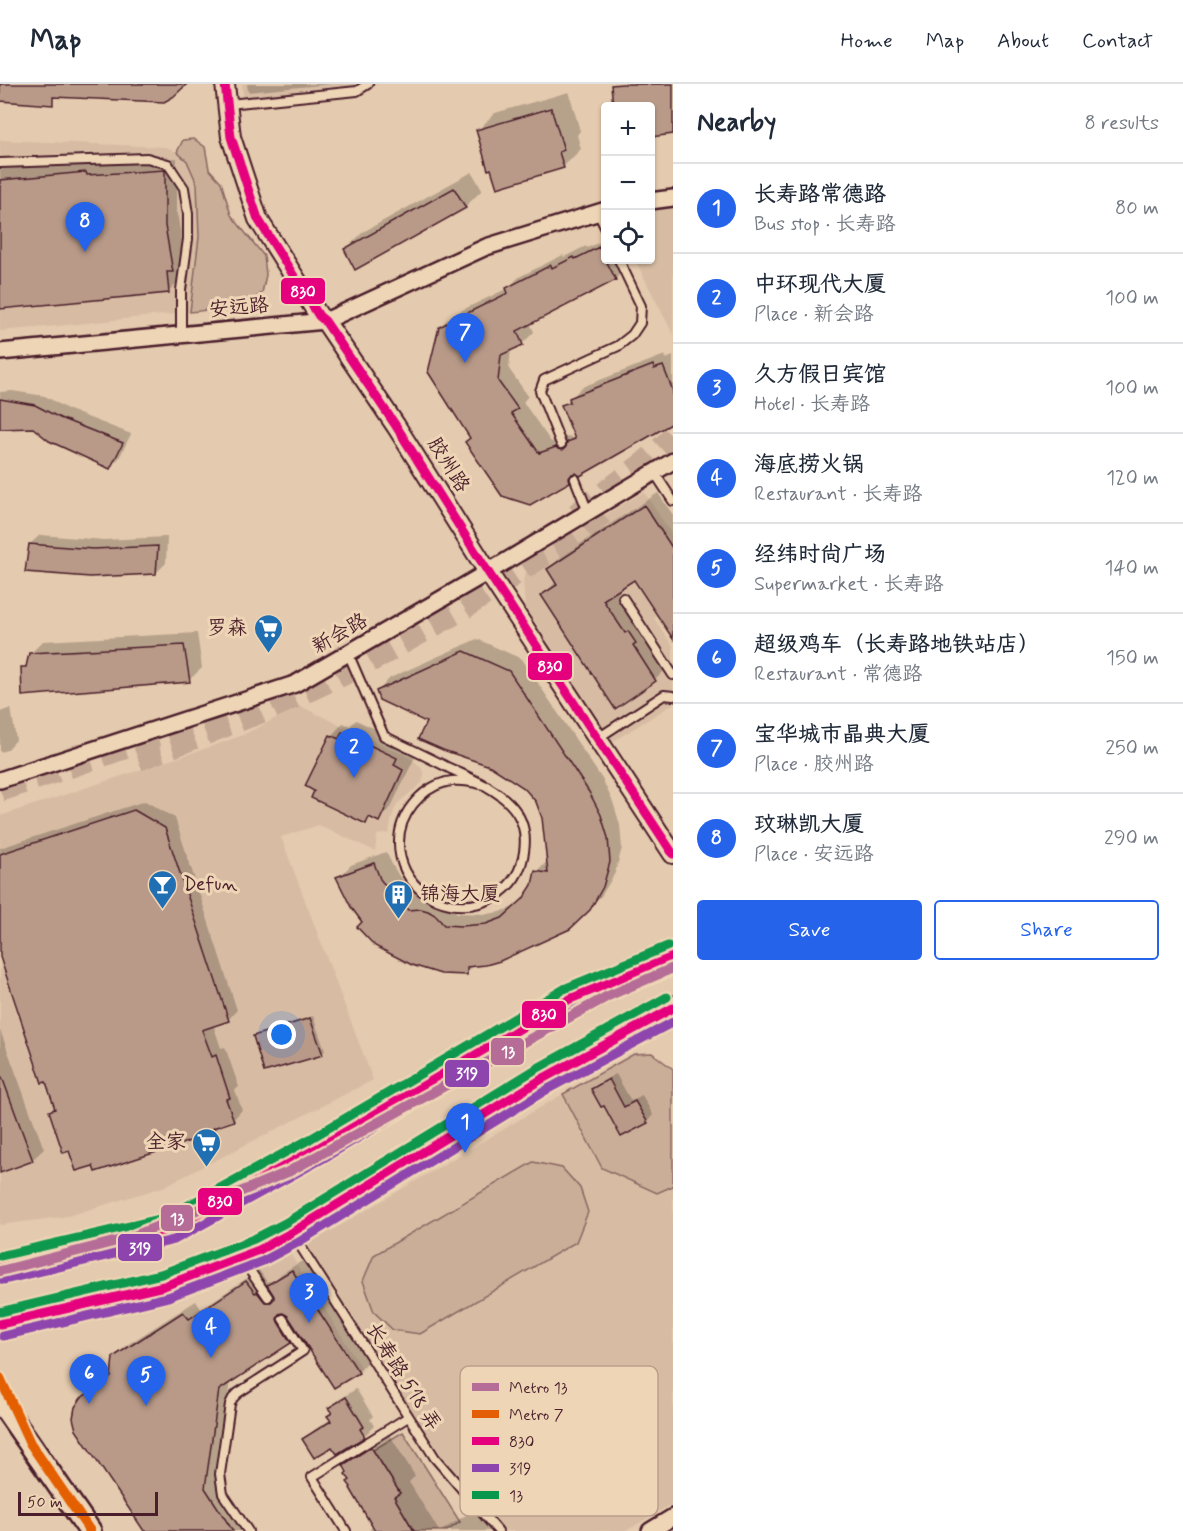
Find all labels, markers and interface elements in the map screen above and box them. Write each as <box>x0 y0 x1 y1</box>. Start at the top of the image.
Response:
text: Map <box>30 23 81 60</box>
text: Home <box>841 27 893 55</box>
text: Map <box>926 27 964 55</box>
text: About <box>997 27 1049 55</box>
text: Contact <box>1082 27 1153 55</box>
map controls <box>601 102 655 264</box>
button: + <box>601 102 655 156</box>
text: Nearby <box>697 106 776 140</box>
text: 8 results <box>1085 110 1159 137</box>
button: − <box>601 156 655 210</box>
text: 长寿路常德路 <box>754 181 886 209</box>
text: 1 <box>712 195 721 222</box>
text: 80 m <box>1115 195 1159 222</box>
pin: 8 <box>66 202 104 252</box>
button: locate <box>601 210 655 264</box>
text: Bus stop · 长寿路 <box>754 211 896 238</box>
text: 中环现代大厦 <box>754 271 886 299</box>
line badge: 830 <box>280 277 326 305</box>
text: 830 <box>290 282 316 303</box>
text: 2 <box>712 285 721 312</box>
text: 100 m <box>1105 285 1159 312</box>
street label: 安远路 <box>208 292 271 324</box>
text: Place · 新会路 <box>754 301 873 328</box>
pin: 7 <box>446 314 484 363</box>
text: 久方假日宾馆 <box>754 361 886 389</box>
text: 3 <box>712 375 721 402</box>
text: 100 m <box>1105 375 1159 402</box>
text: Hotel · 长寿路 <box>754 391 870 418</box>
street label: 胶州路 <box>421 432 476 498</box>
text: 海底捞火锅 <box>754 451 864 479</box>
text: 4 <box>711 465 722 492</box>
text: 120 m <box>1106 465 1159 492</box>
text: Restaurant · 长寿路 <box>754 481 922 508</box>
text: 经纬时尚广场 <box>754 541 886 569</box>
text: 5 <box>711 555 723 582</box>
text: 140 m <box>1105 555 1159 582</box>
text: Supermarket · 长寿路 <box>754 571 944 598</box>
street label: 新会路 <box>307 607 374 661</box>
supermarket icon: 罗森 <box>252 612 284 654</box>
place label: 罗森 <box>207 615 247 642</box>
text: 超级鸡车（长寿路地铁站店） <box>754 631 1040 659</box>
text: 6 <box>711 645 722 672</box>
text: 150 m <box>1106 645 1159 672</box>
line badge: 830 <box>527 652 573 681</box>
text: 830 <box>537 657 563 678</box>
text: Restaurant · 常德路 <box>754 661 922 688</box>
text: 宝华城市晶典大厦 <box>754 721 930 749</box>
pin: 2 <box>334 728 374 778</box>
text: 7 <box>710 735 723 762</box>
text: 250 m <box>1105 735 1159 762</box>
text: Place · 胶州路 <box>754 751 873 778</box>
text: 玟琳凯大厦 <box>754 811 864 839</box>
text: 8 <box>711 825 722 852</box>
text: 290 m <box>1104 825 1159 852</box>
text: Place · 安远路 <box>754 841 873 868</box>
bar icon: Defun <box>146 868 178 910</box>
place label: Defun <box>183 871 238 898</box>
building icon: 锦海大厦 <box>383 878 415 920</box>
place label: 锦海大厦 <box>420 881 500 908</box>
button: Save <box>697 900 922 960</box>
button: Share <box>934 900 1159 960</box>
line badge: 830 <box>521 1000 567 1029</box>
text: 830 <box>531 1005 557 1026</box>
your location <box>267 1020 296 1049</box>
line badge: 13 <box>490 1037 525 1066</box>
text: 13 <box>501 1042 515 1063</box>
line badge: 319 <box>444 1059 490 1088</box>
text: 319 <box>456 1064 478 1085</box>
pin: 1 <box>446 1104 484 1153</box>
supermarket icon: 全家 <box>191 1126 223 1168</box>
place label: 全家 <box>146 1129 186 1156</box>
line badge: 830 <box>197 1187 243 1216</box>
text: 830 <box>207 1192 233 1213</box>
line badge: 13 <box>160 1204 194 1232</box>
text: 13 <box>170 1209 184 1230</box>
line badge: 319 <box>117 1233 163 1262</box>
text: 319 <box>129 1239 151 1260</box>
pin: 3 <box>290 1274 328 1323</box>
pin: 4 <box>192 1308 230 1358</box>
street label: 长寿路 518 弄 <box>359 1318 447 1436</box>
pin: 6 <box>70 1354 109 1404</box>
pin: 5 <box>126 1356 166 1406</box>
legend <box>460 1366 658 1516</box>
text: Metro 13 <box>509 1378 568 1399</box>
text: Metro 7 <box>509 1405 564 1426</box>
text: 830 <box>509 1432 534 1453</box>
text: 319 <box>509 1459 532 1480</box>
text: 13 <box>509 1486 523 1507</box>
scale bar <box>18 1489 158 1516</box>
text: 50 m <box>27 1492 63 1513</box>

